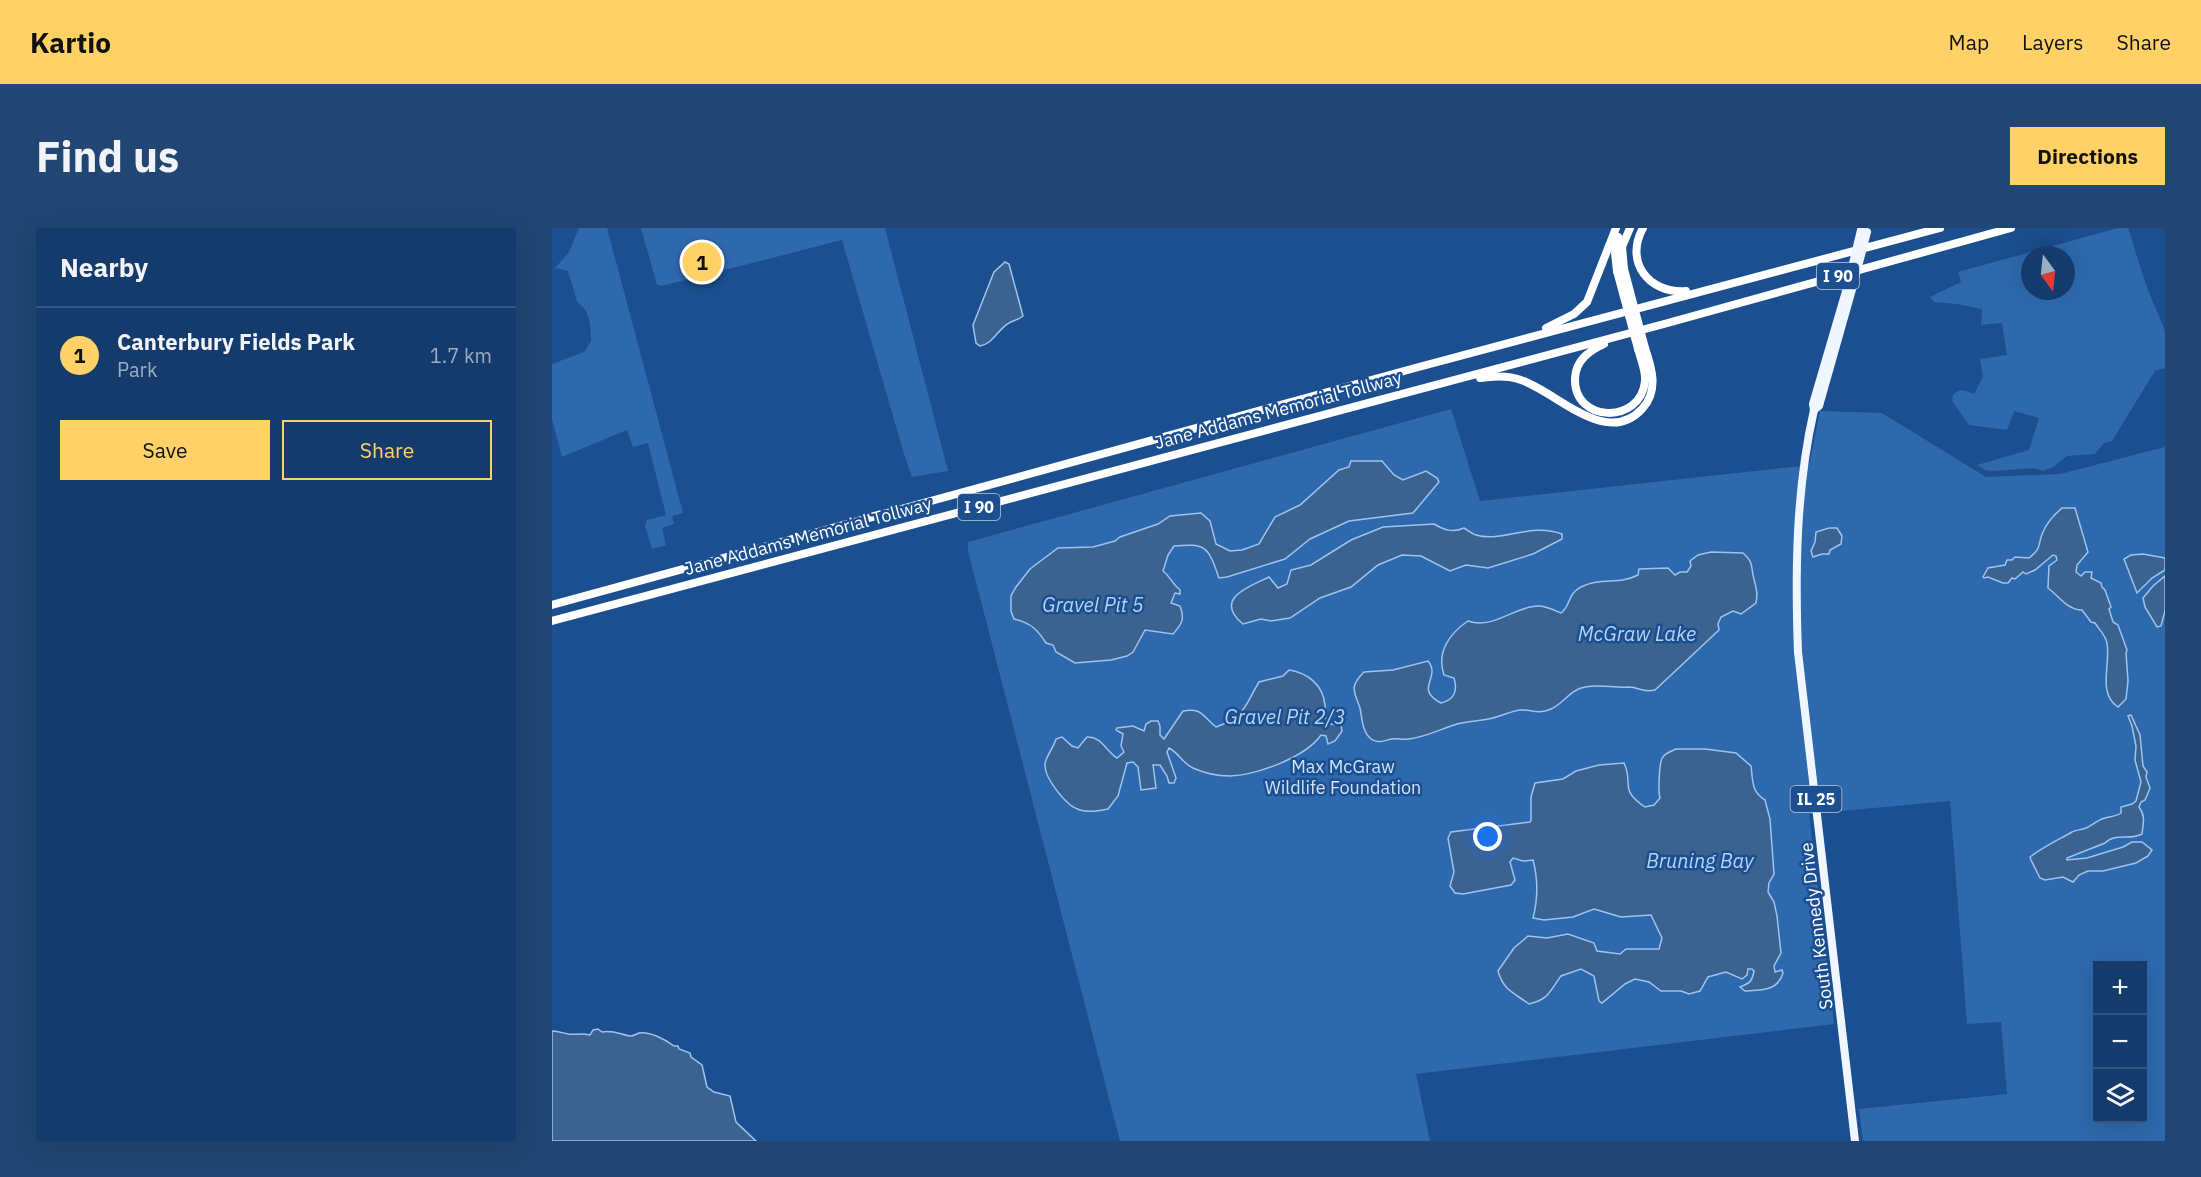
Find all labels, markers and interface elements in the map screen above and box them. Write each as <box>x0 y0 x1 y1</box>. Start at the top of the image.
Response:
text: Kartio <box>30 24 111 61</box>
text: Map <box>1949 28 1989 56</box>
text: Layers <box>2022 28 2084 56</box>
text: Share <box>2117 28 2171 56</box>
button: Directions <box>2010 127 2165 185</box>
text: Find us <box>36 129 179 184</box>
pin: 1 <box>682 240 722 285</box>
north arrow <box>2021 246 2075 300</box>
text: Nearby <box>60 250 148 284</box>
road number: I 90 <box>1817 263 1859 289</box>
text: Canterbury Fields Park <box>117 327 355 356</box>
text: 1 <box>74 342 86 369</box>
text: 1.7 km <box>430 342 492 369</box>
text: Park <box>117 356 157 383</box>
street label: Jane Addams Memorial Tollway <box>1152 366 1404 454</box>
button: Save <box>60 420 270 480</box>
button: Share <box>282 420 492 480</box>
street label: Jane Addams Memorial Tollway <box>682 492 934 580</box>
road number: I 90 <box>958 494 1000 520</box>
water label: Gravel Pit 5 <box>1042 591 1144 618</box>
water label: McGraw Lake <box>1578 620 1696 647</box>
water label: Gravel Pit 2/3 <box>1224 703 1346 730</box>
park label: Max McGraw Wildlife Foundation <box>1265 755 1421 799</box>
road number: IL 25 <box>1790 786 1842 812</box>
your location <box>1473 822 1502 851</box>
street label: South Kennedy Drive <box>1794 841 1838 1011</box>
water label: Bruning Bay <box>1646 847 1755 874</box>
map controls <box>2093 961 2147 1123</box>
button: + <box>2093 961 2147 1015</box>
button: − <box>2093 1015 2147 1069</box>
button: layers <box>2093 1069 2147 1123</box>

